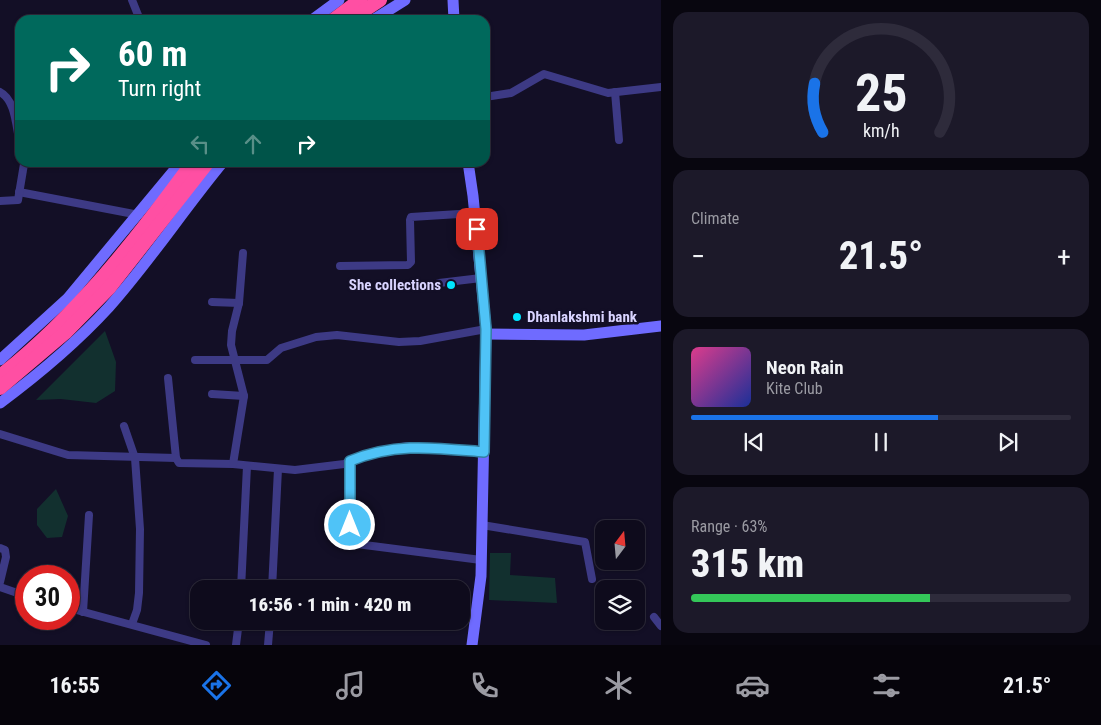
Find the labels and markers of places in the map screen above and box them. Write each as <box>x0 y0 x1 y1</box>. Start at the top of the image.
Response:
pin <box>456 208 498 250</box>
place label: She collections <box>349 276 441 294</box>
marker: She collections <box>445 279 457 291</box>
place label: Dhanlakshmi bank <box>527 308 638 326</box>
marker: Dhanlakshmi bank <box>511 311 523 323</box>

